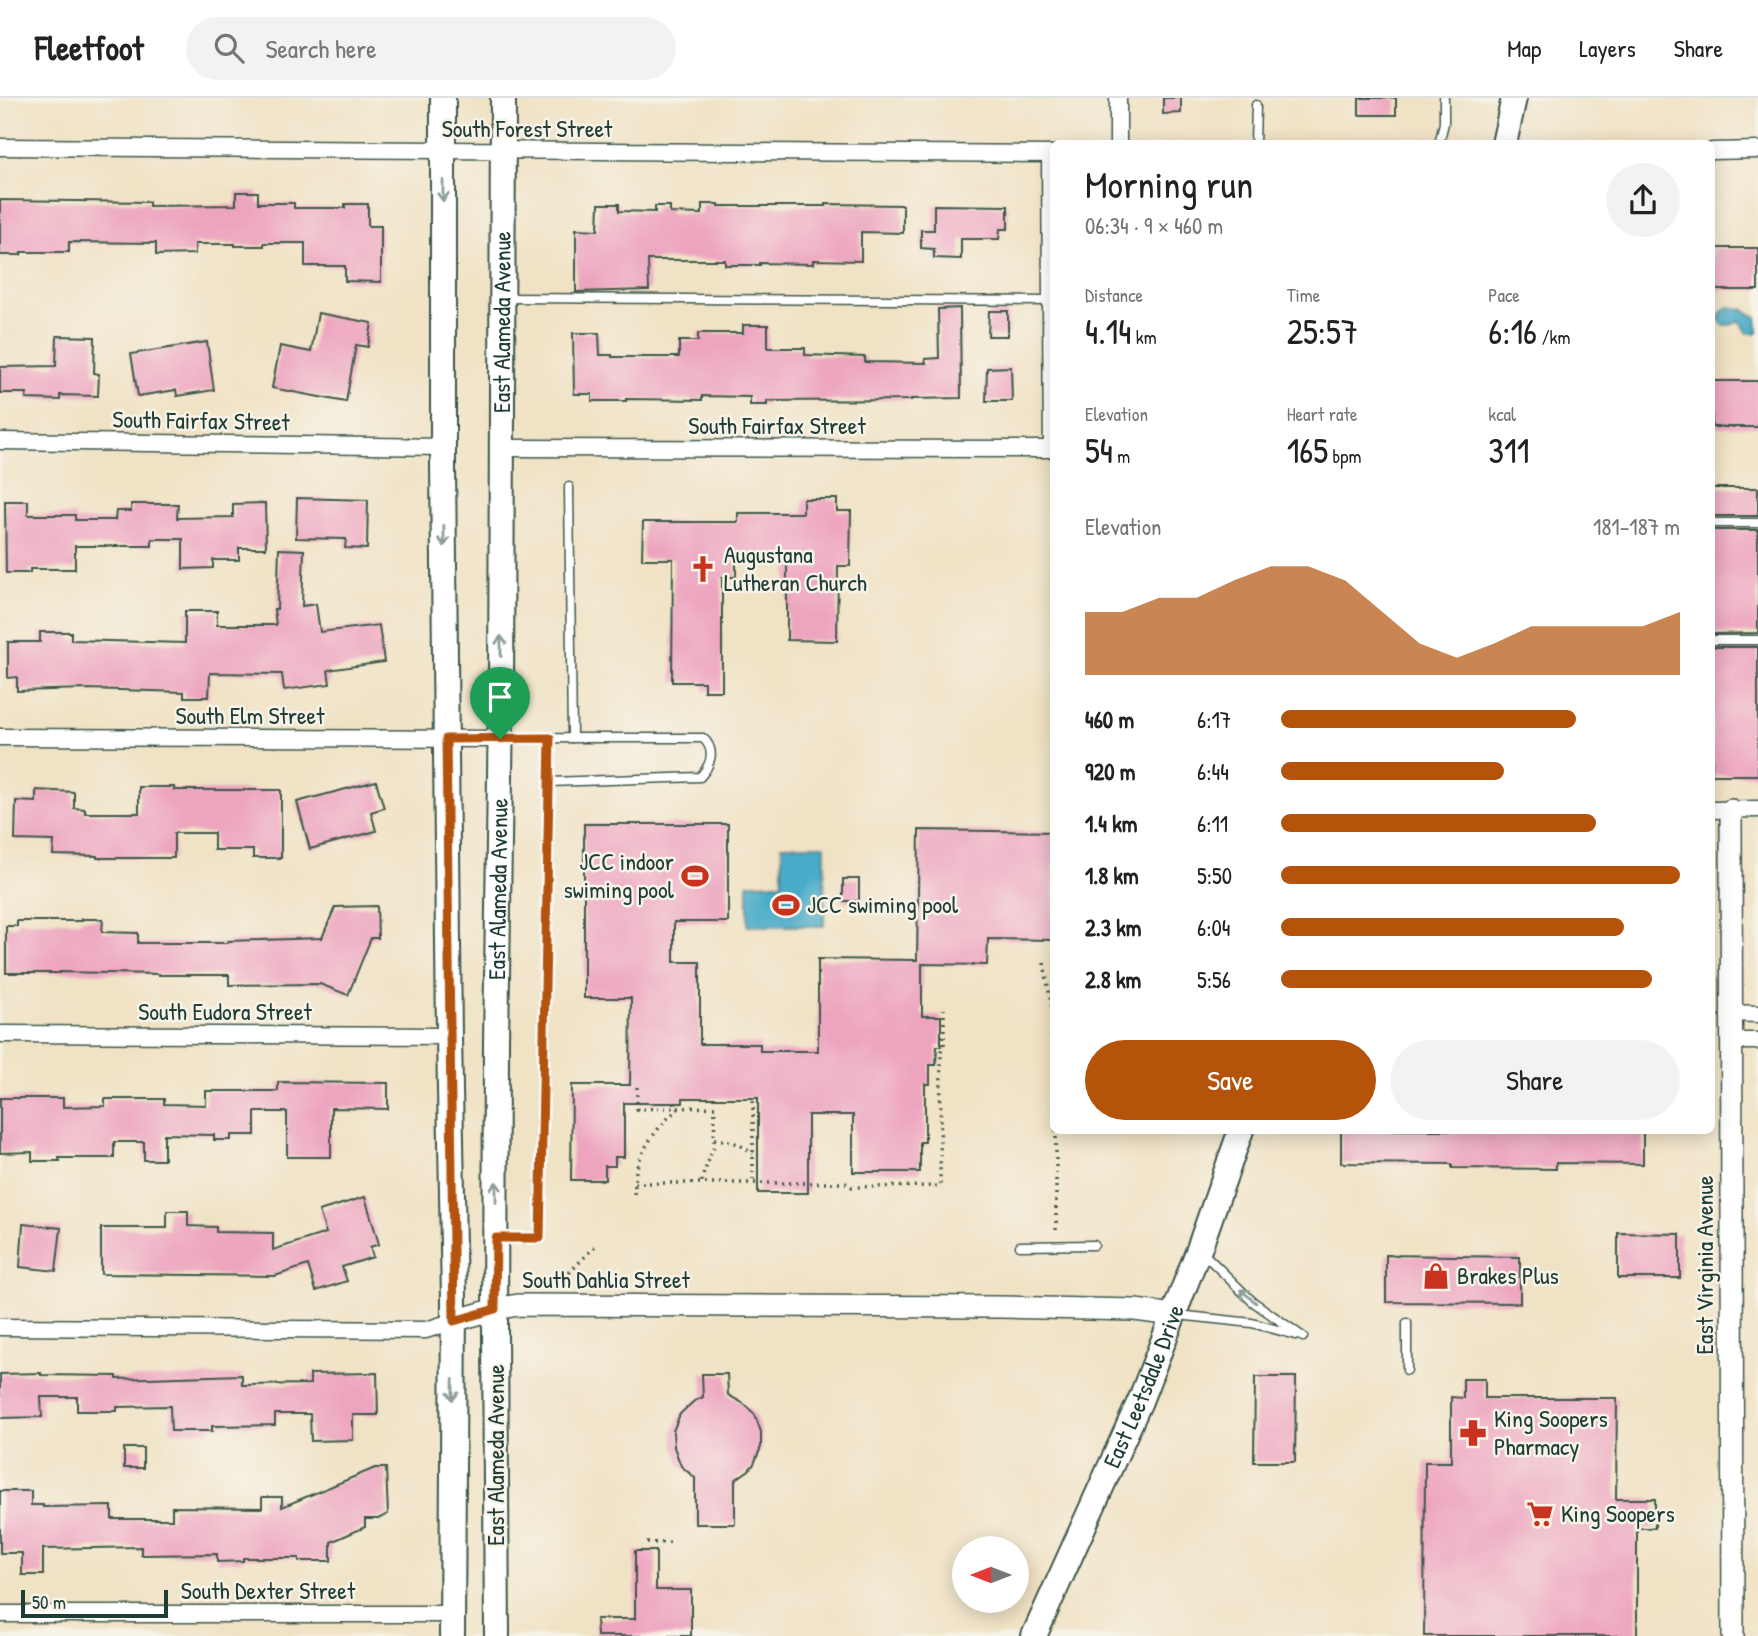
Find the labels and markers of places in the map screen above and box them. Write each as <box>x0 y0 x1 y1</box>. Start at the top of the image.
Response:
place label: Augustana Lutheran Church <box>724 538 867 598</box>
church icon: Augustana Lutheran Church <box>688 554 718 584</box>
pin <box>470 667 530 739</box>
place label: JCC indoor swiming pool <box>564 845 675 905</box>
sports icon: JCC indoor swiming pool <box>680 861 710 891</box>
place label: JCC swiming pool <box>807 888 959 920</box>
sports icon: JCC swiming pool <box>771 890 801 920</box>
place label: Brakes Plus <box>1457 1259 1559 1291</box>
shop icon: Brakes Plus <box>1421 1261 1451 1291</box>
place label: King Soopers Pharmacy <box>1494 1402 1608 1462</box>
pharmacy icon: King Soopers Pharmacy <box>1458 1418 1488 1448</box>
place label: King Soopers <box>1561 1497 1675 1529</box>
supermarket icon: King Soopers <box>1525 1499 1555 1529</box>

